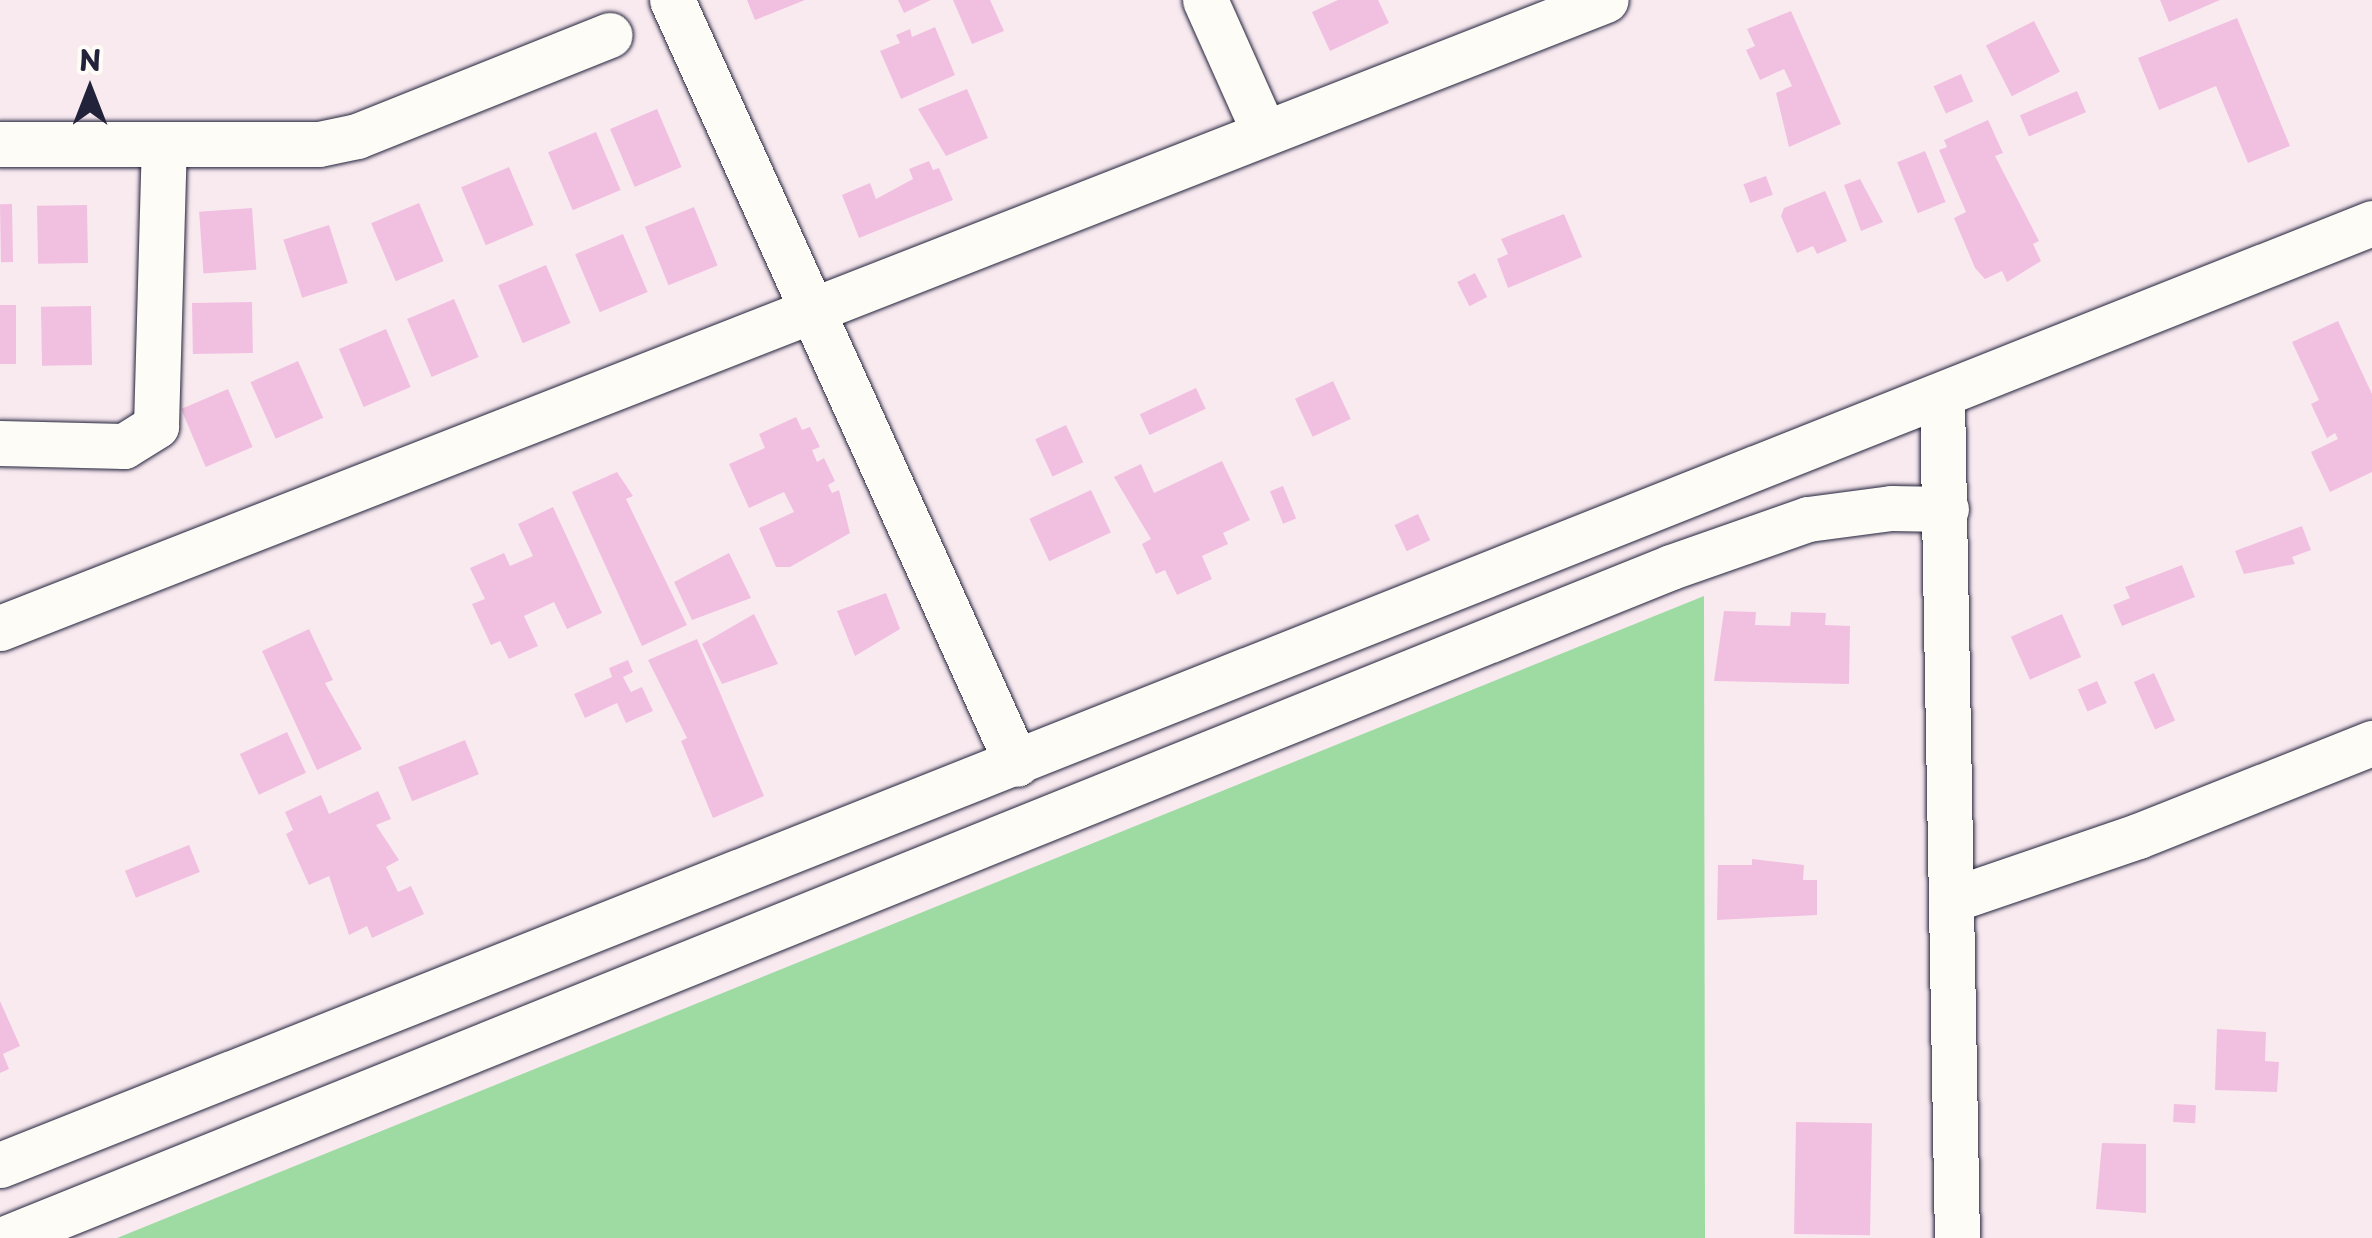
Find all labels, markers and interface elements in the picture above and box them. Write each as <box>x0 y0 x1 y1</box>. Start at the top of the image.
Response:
text: N <box>79 38 101 81</box>
north arrow <box>40 40 140 140</box>

